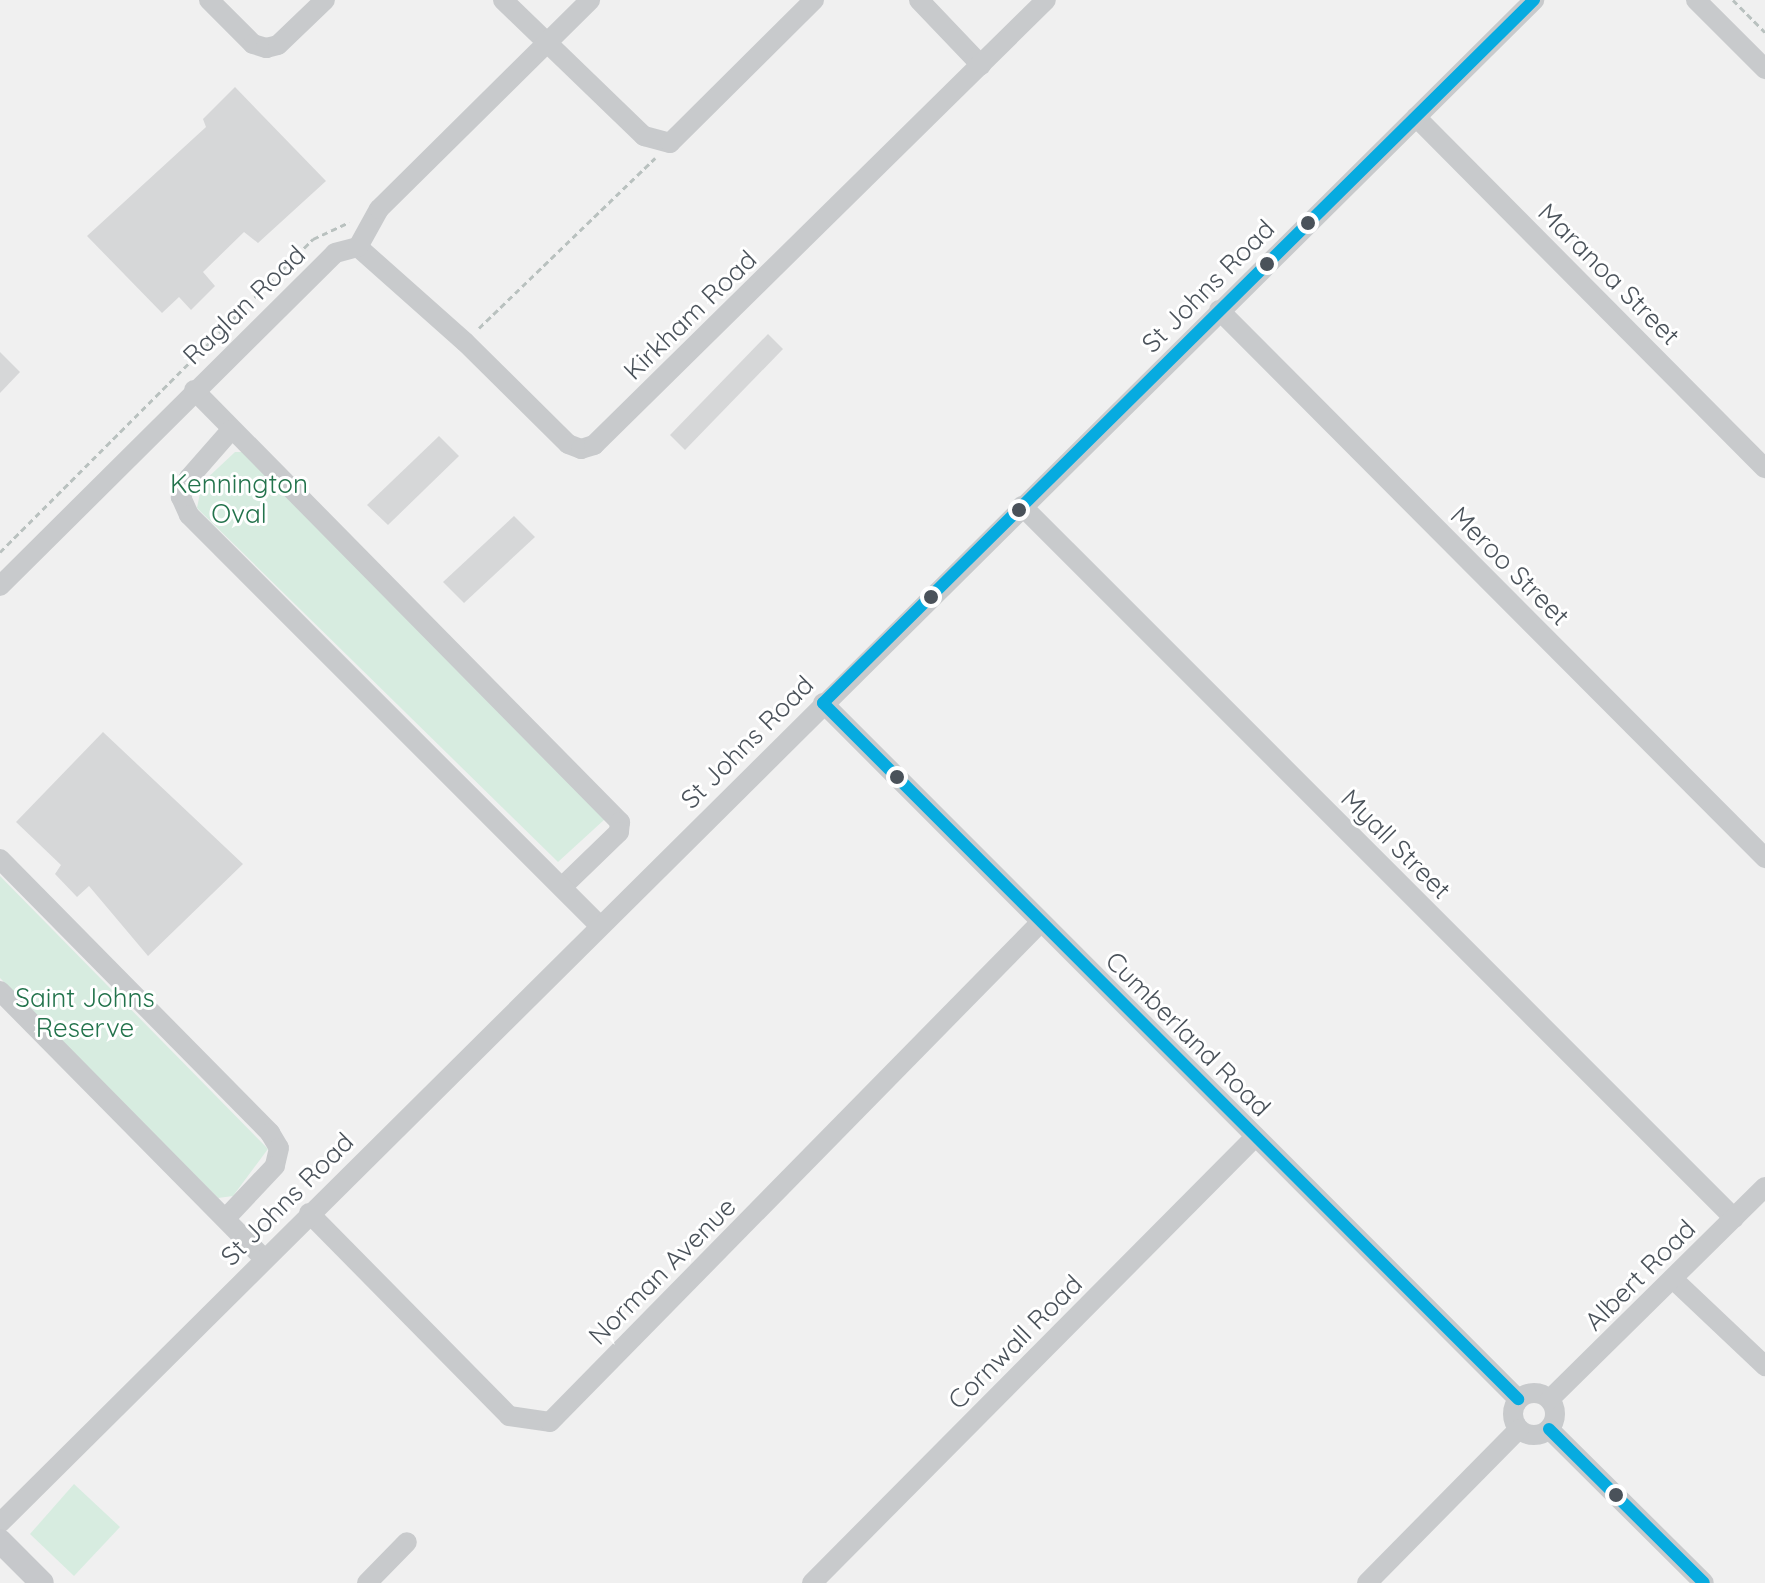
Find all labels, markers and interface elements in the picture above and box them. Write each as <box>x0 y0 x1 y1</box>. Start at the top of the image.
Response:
street label: Maranoa Street <box>1532 197 1686 351</box>
street label: St Johns Road <box>1135 213 1281 359</box>
unlabelled marker <box>1300 215 1316 231</box>
street label: Raglan Road <box>176 239 312 371</box>
street label: Kirkham Road <box>617 244 763 386</box>
unlabelled marker <box>1259 256 1275 272</box>
park label: Kennington Oval <box>170 468 308 530</box>
street label: Meroo Street <box>1444 500 1576 632</box>
unlabelled marker <box>1011 502 1027 518</box>
unlabelled marker <box>923 589 939 605</box>
street label: St Johns Road <box>674 669 820 815</box>
unlabelled marker <box>889 769 905 785</box>
street label: Myall Street <box>1335 783 1457 905</box>
street label: Cumberland Road <box>1099 945 1277 1123</box>
park label: Saint Johns Reserve <box>15 982 155 1044</box>
street label: St Johns Road <box>214 1126 360 1272</box>
street label: Norman Avenue <box>582 1191 742 1351</box>
street label: Albert Road <box>1578 1213 1702 1337</box>
street label: Cornwall Road <box>941 1268 1089 1416</box>
unlabelled marker <box>1608 1487 1624 1503</box>

